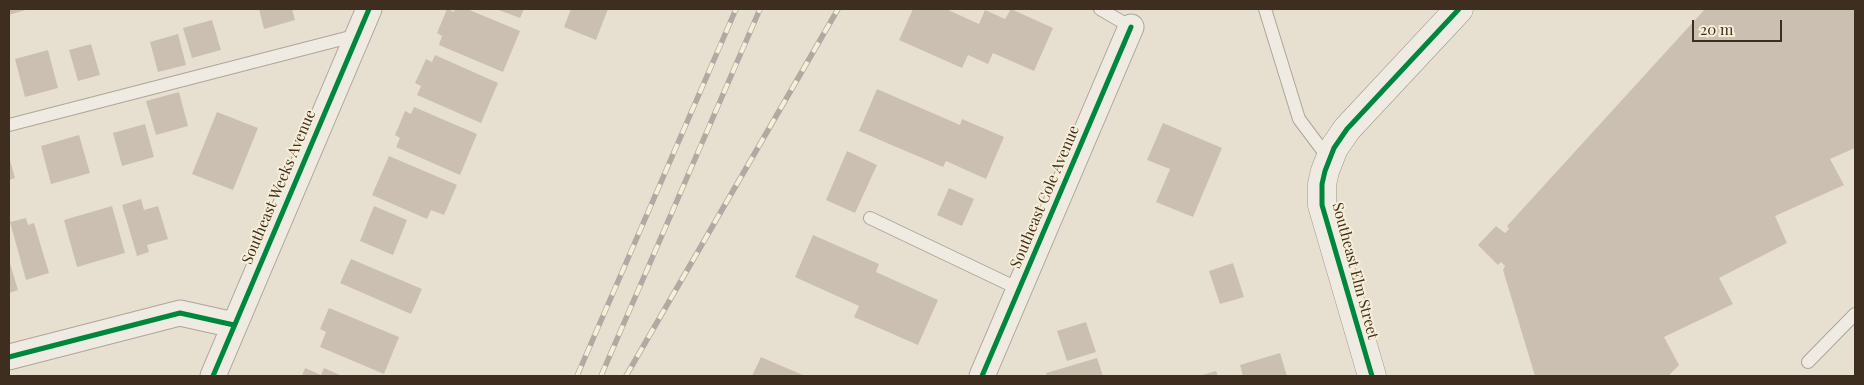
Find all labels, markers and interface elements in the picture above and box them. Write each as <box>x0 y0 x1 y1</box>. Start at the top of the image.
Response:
scale bar <box>1694 10 1784 42</box>
text: 20 m <box>1700 19 1733 39</box>
street label: Southeast Weeks Avenue <box>238 107 320 267</box>
street label: Southeast Cole Avenue <box>1007 123 1083 271</box>
street label: Southeast Elm Street <box>1328 201 1382 341</box>

